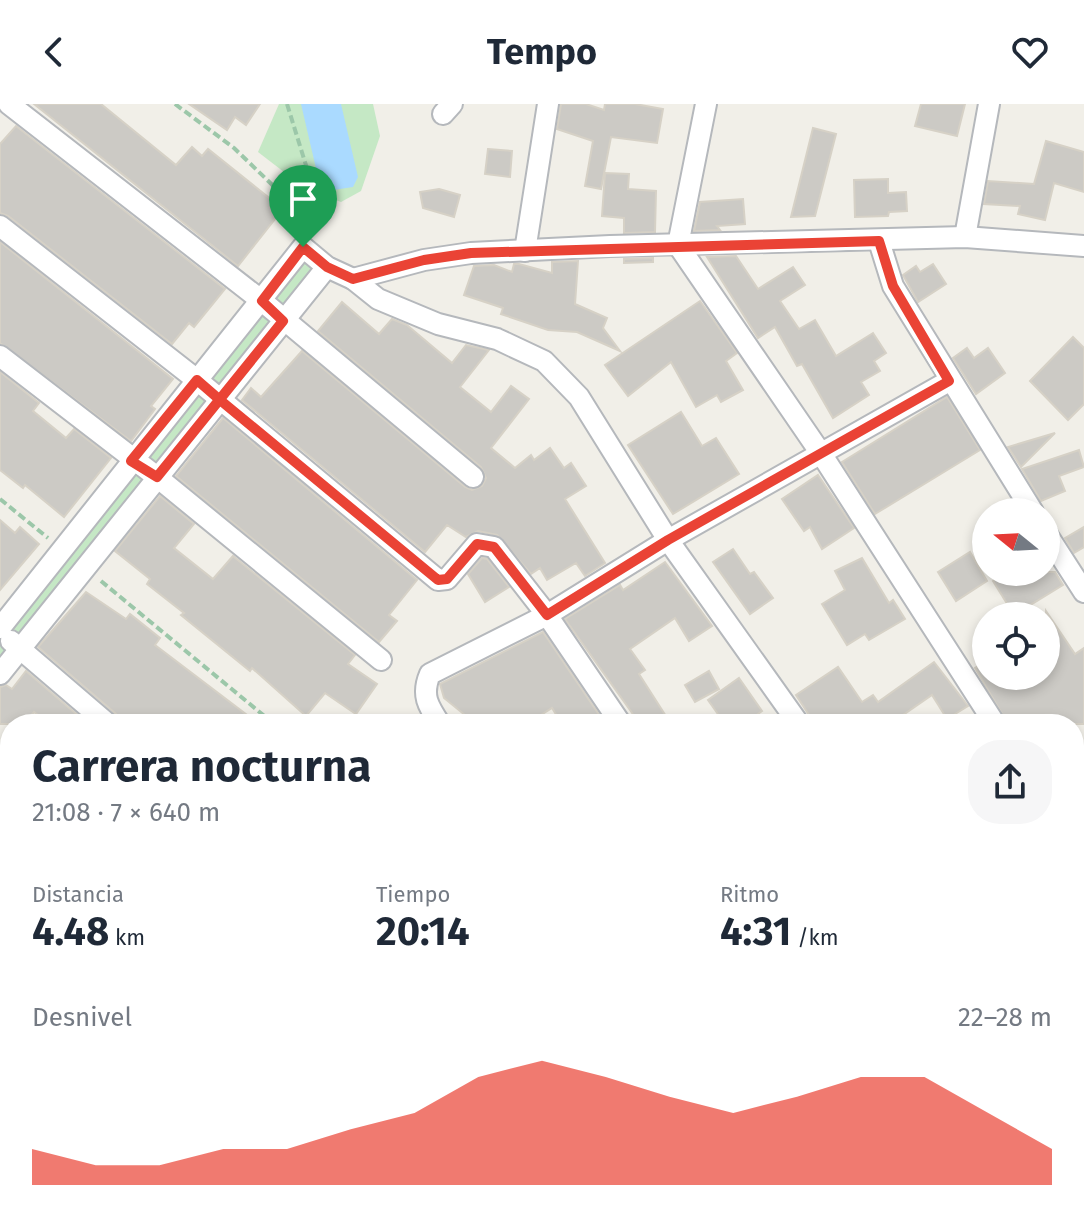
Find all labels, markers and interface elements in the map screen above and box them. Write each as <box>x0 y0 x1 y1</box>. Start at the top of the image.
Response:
icon: back <box>32 30 76 74</box>
text: Tempo <box>487 30 597 74</box>
icon: heart <box>1008 30 1052 74</box>
pin <box>269 165 337 247</box>
icon: arrive <box>281 177 325 221</box>
north arrow <box>972 498 1060 586</box>
map controls <box>972 498 1060 690</box>
button: locate <box>972 602 1060 690</box>
text: Carrera nocturna <box>32 740 371 793</box>
button: share <box>968 740 1052 824</box>
text: 21:08 · 7 × 640 m <box>32 797 220 828</box>
text: Distancia <box>32 881 124 908</box>
text: Tiempo <box>376 881 450 908</box>
text: Ritmo <box>720 881 779 908</box>
text: 4.48 <box>32 908 109 956</box>
text: 20:14 <box>376 908 469 956</box>
text: 4:31 <box>720 908 791 956</box>
text: km <box>109 924 145 951</box>
text: /km <box>791 924 839 951</box>
text: Desnivel <box>32 1002 132 1033</box>
text: 22–28 m <box>958 1002 1052 1033</box>

